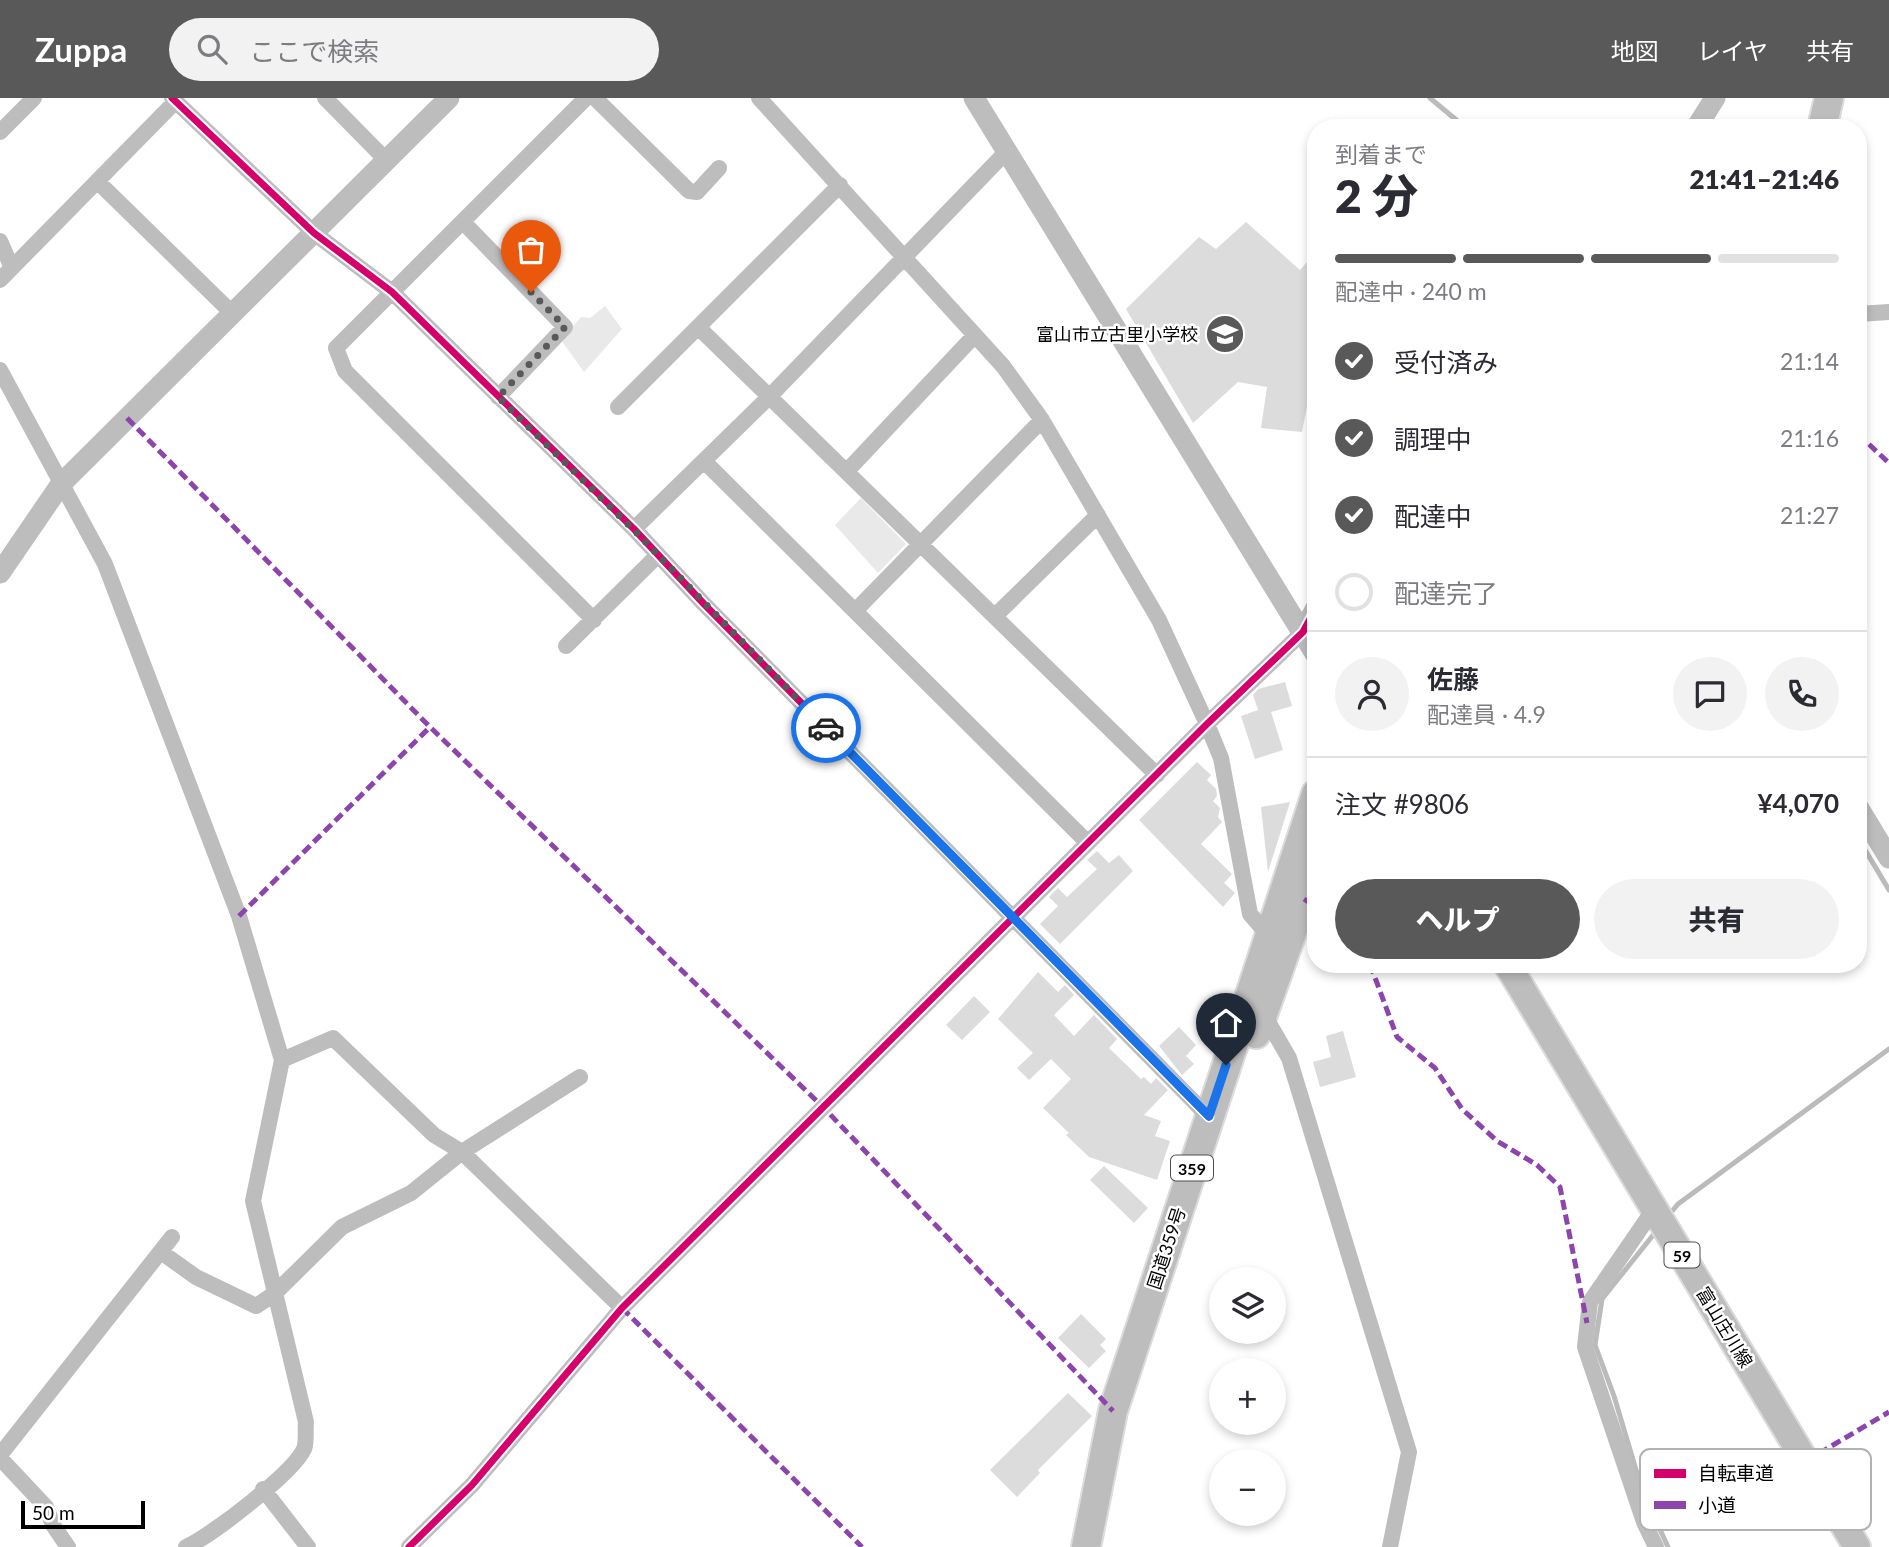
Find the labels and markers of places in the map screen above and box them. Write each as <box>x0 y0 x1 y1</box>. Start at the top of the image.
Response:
pin <box>501 220 561 292</box>
school or university icon: 富山市立古里小学校 <box>1204 313 1246 355</box>
place label: 富山市立古里小学校 <box>1036 323 1198 345</box>
pin <box>1196 993 1256 1065</box>

